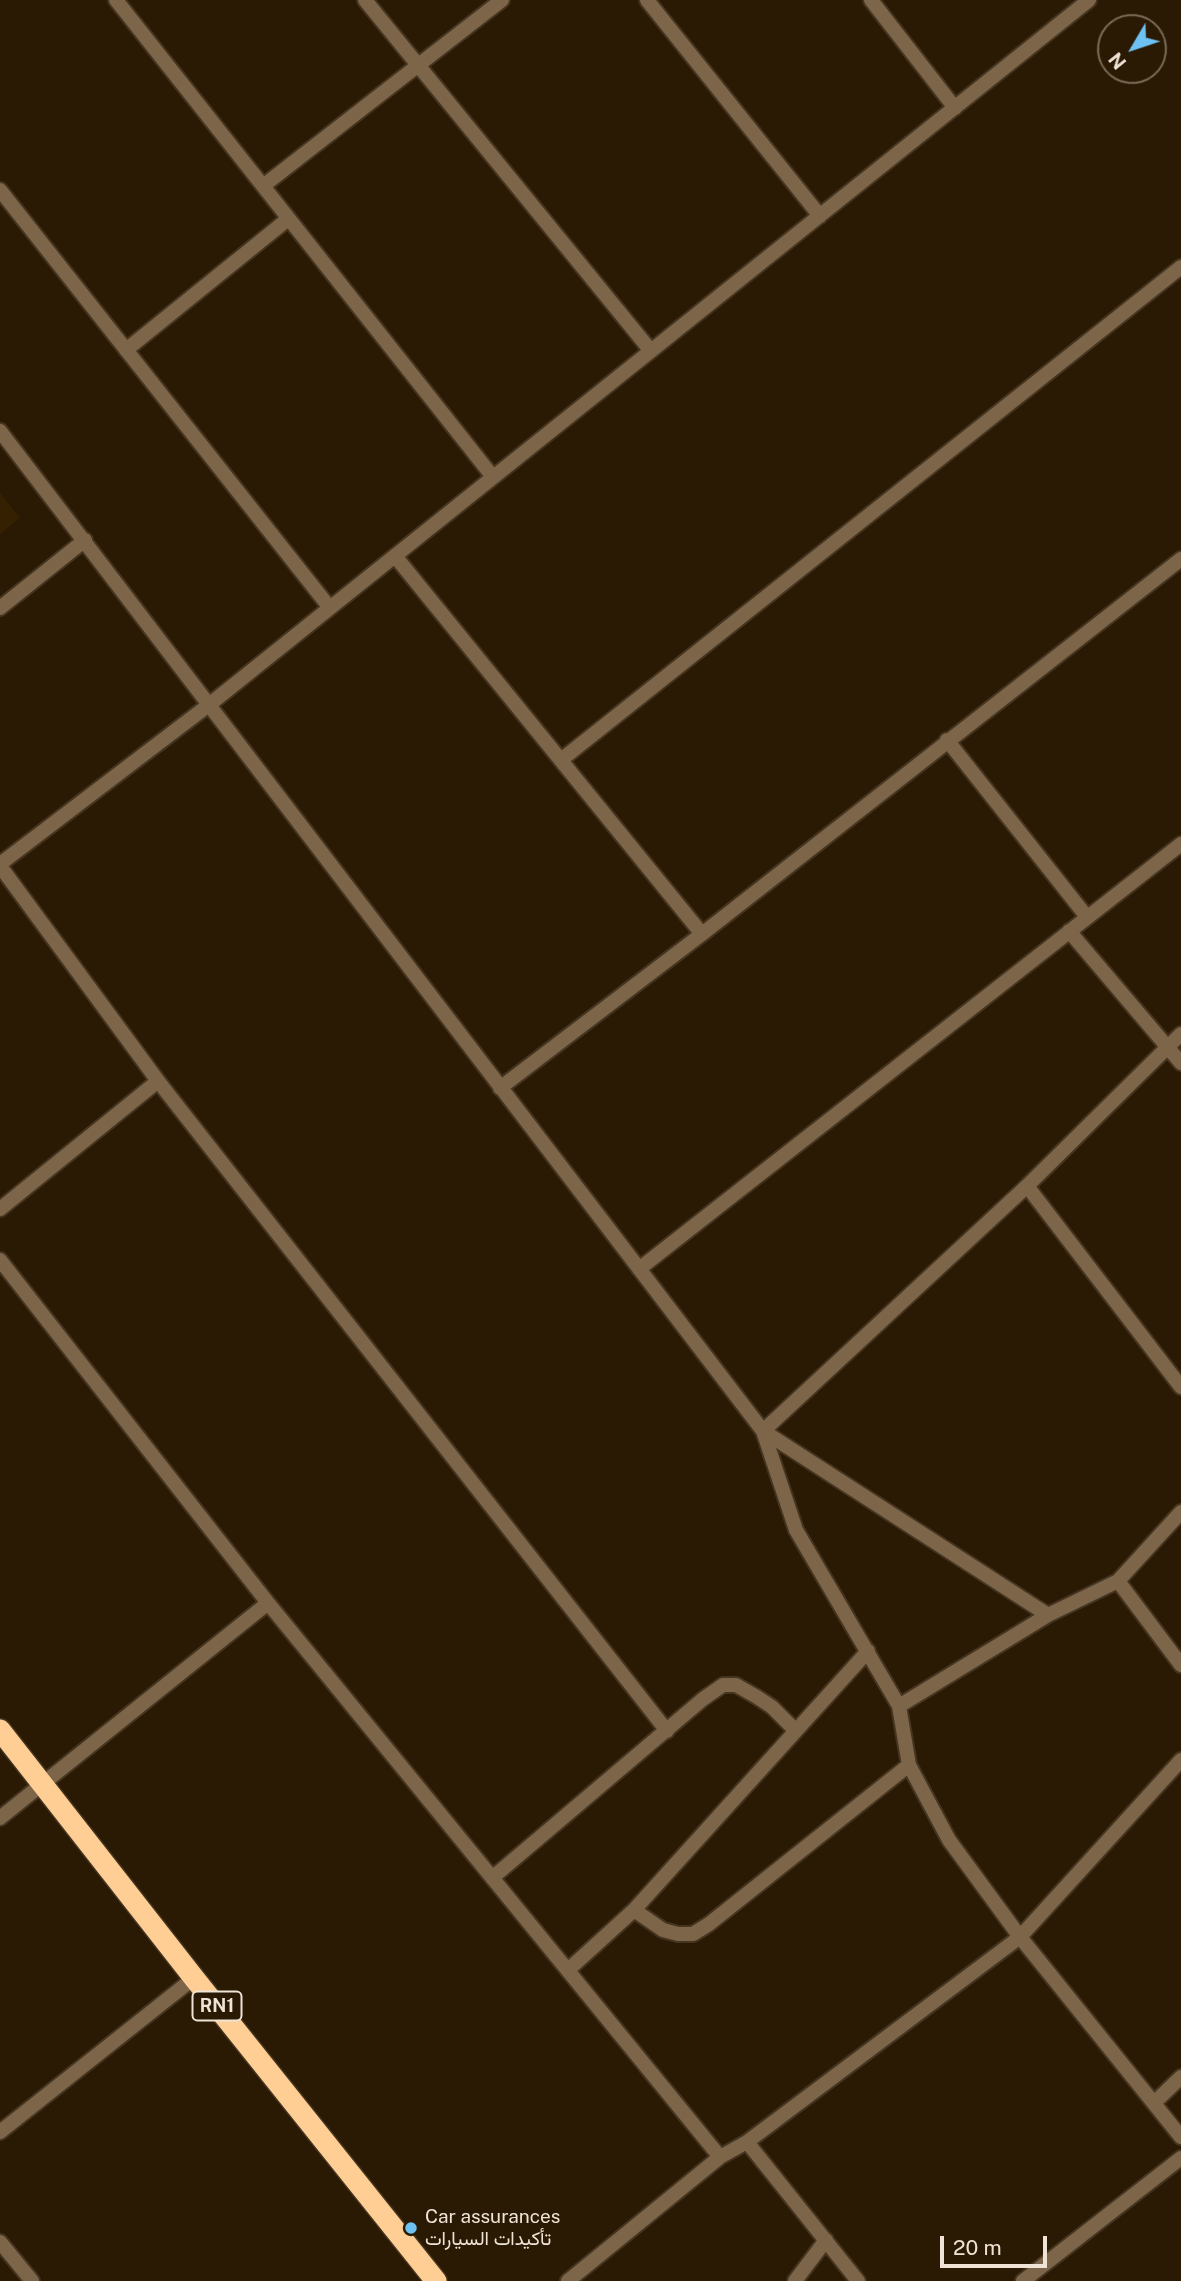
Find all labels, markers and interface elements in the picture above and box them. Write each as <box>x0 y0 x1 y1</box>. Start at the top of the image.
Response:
north arrow <box>1097 14 1167 84</box>
text: N <box>1104 48 1130 74</box>
road number: RN1 <box>192 1992 242 2020</box>
place label: Car assurances تأكيدات السيارات <box>425 2206 560 2250</box>
marker: Car assurances تأكيدات السيارات <box>403 2220 419 2236</box>
scale bar <box>943 2222 1050 2266</box>
text: 20 m <box>953 2235 1002 2260</box>

